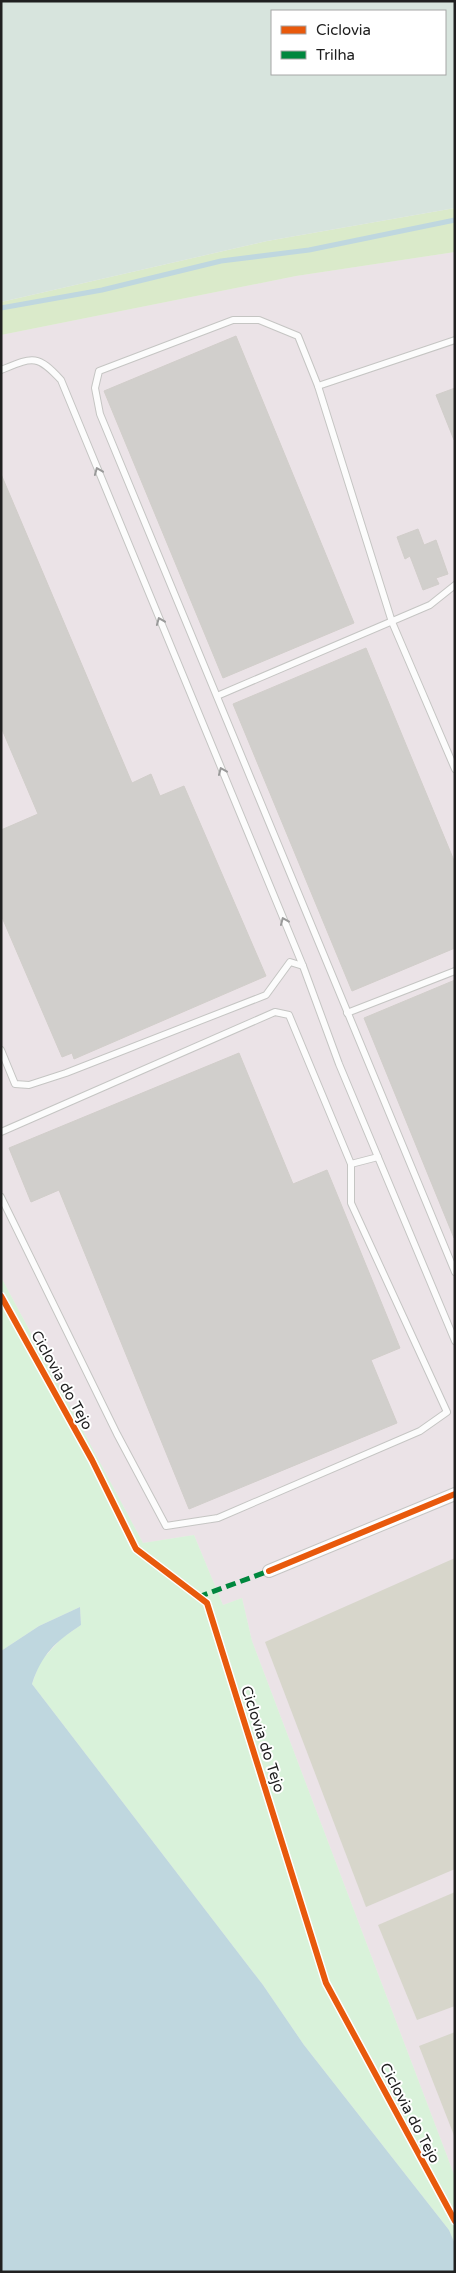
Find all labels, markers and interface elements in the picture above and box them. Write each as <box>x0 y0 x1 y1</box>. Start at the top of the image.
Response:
legend <box>271 10 446 75</box>
text: Ciclovia <box>316 21 371 39</box>
text: Trilha <box>316 46 355 64</box>
one-way arrow <box>94 467 104 475</box>
one-way arrow <box>156 617 166 626</box>
one-way arrow <box>217 767 228 776</box>
one-way arrow <box>280 917 291 926</box>
street label: Ciclovia do Tejo <box>27 1327 97 1433</box>
street label: Ciclovia do Tejo <box>237 1683 289 1795</box>
street label: Ciclovia do Tejo <box>376 2060 444 2166</box>

